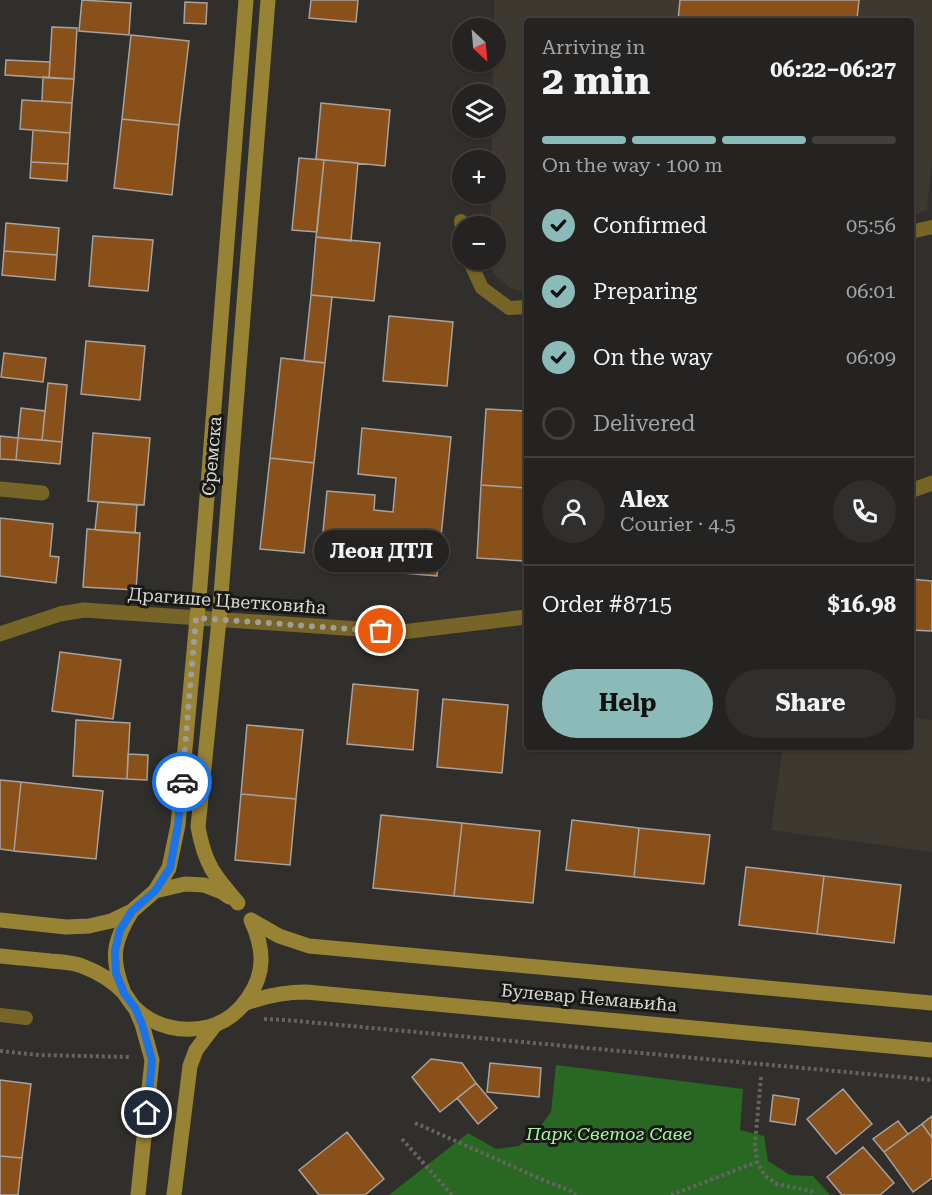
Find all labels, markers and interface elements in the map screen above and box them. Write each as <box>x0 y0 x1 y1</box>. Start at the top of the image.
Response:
north arrow <box>452 18 506 72</box>
map controls <box>452 18 506 270</box>
text: Arriving in <box>542 35 645 59</box>
text: 06:22–06:27 <box>770 57 896 82</box>
text: 2 min <box>542 58 650 104</box>
button: layers <box>452 84 506 138</box>
button: + <box>452 150 506 204</box>
text: On the way · 100 m <box>542 153 723 177</box>
icon: check <box>542 209 575 242</box>
text: Confirmed <box>593 213 707 238</box>
text: 05:56 <box>846 213 896 237</box>
button: − <box>452 216 506 270</box>
icon: check <box>542 275 575 308</box>
text: Preparing <box>593 279 697 304</box>
text: 06:01 <box>846 279 896 303</box>
icon: check <box>542 341 575 374</box>
text: On the way <box>593 345 713 370</box>
text: 06:09 <box>846 345 896 369</box>
text: Delivered <box>593 411 695 436</box>
street label: Сремска <box>198 415 225 497</box>
button: person <box>542 480 605 543</box>
button: phone <box>833 480 896 543</box>
text: Alex <box>620 487 669 512</box>
text: Courier · 4.5 <box>620 512 736 536</box>
callout: Леон ДТЛ <box>314 529 448 571</box>
text: Леон ДТЛ <box>330 539 433 563</box>
street label: Драгише Цветковића <box>127 583 327 618</box>
text: Order #8715 <box>542 592 672 617</box>
text: $16.98 <box>827 592 896 617</box>
pin <box>355 605 406 656</box>
icon: bag <box>364 614 397 647</box>
button: Help <box>542 669 713 738</box>
button: Share <box>725 669 896 738</box>
courier <box>152 752 212 812</box>
icon: car <box>166 766 199 799</box>
street label: Булевар Немањића <box>500 979 678 1016</box>
pin <box>121 1087 172 1138</box>
icon: home <box>130 1096 163 1129</box>
park label: Парк Светог Саве <box>525 1123 692 1144</box>

